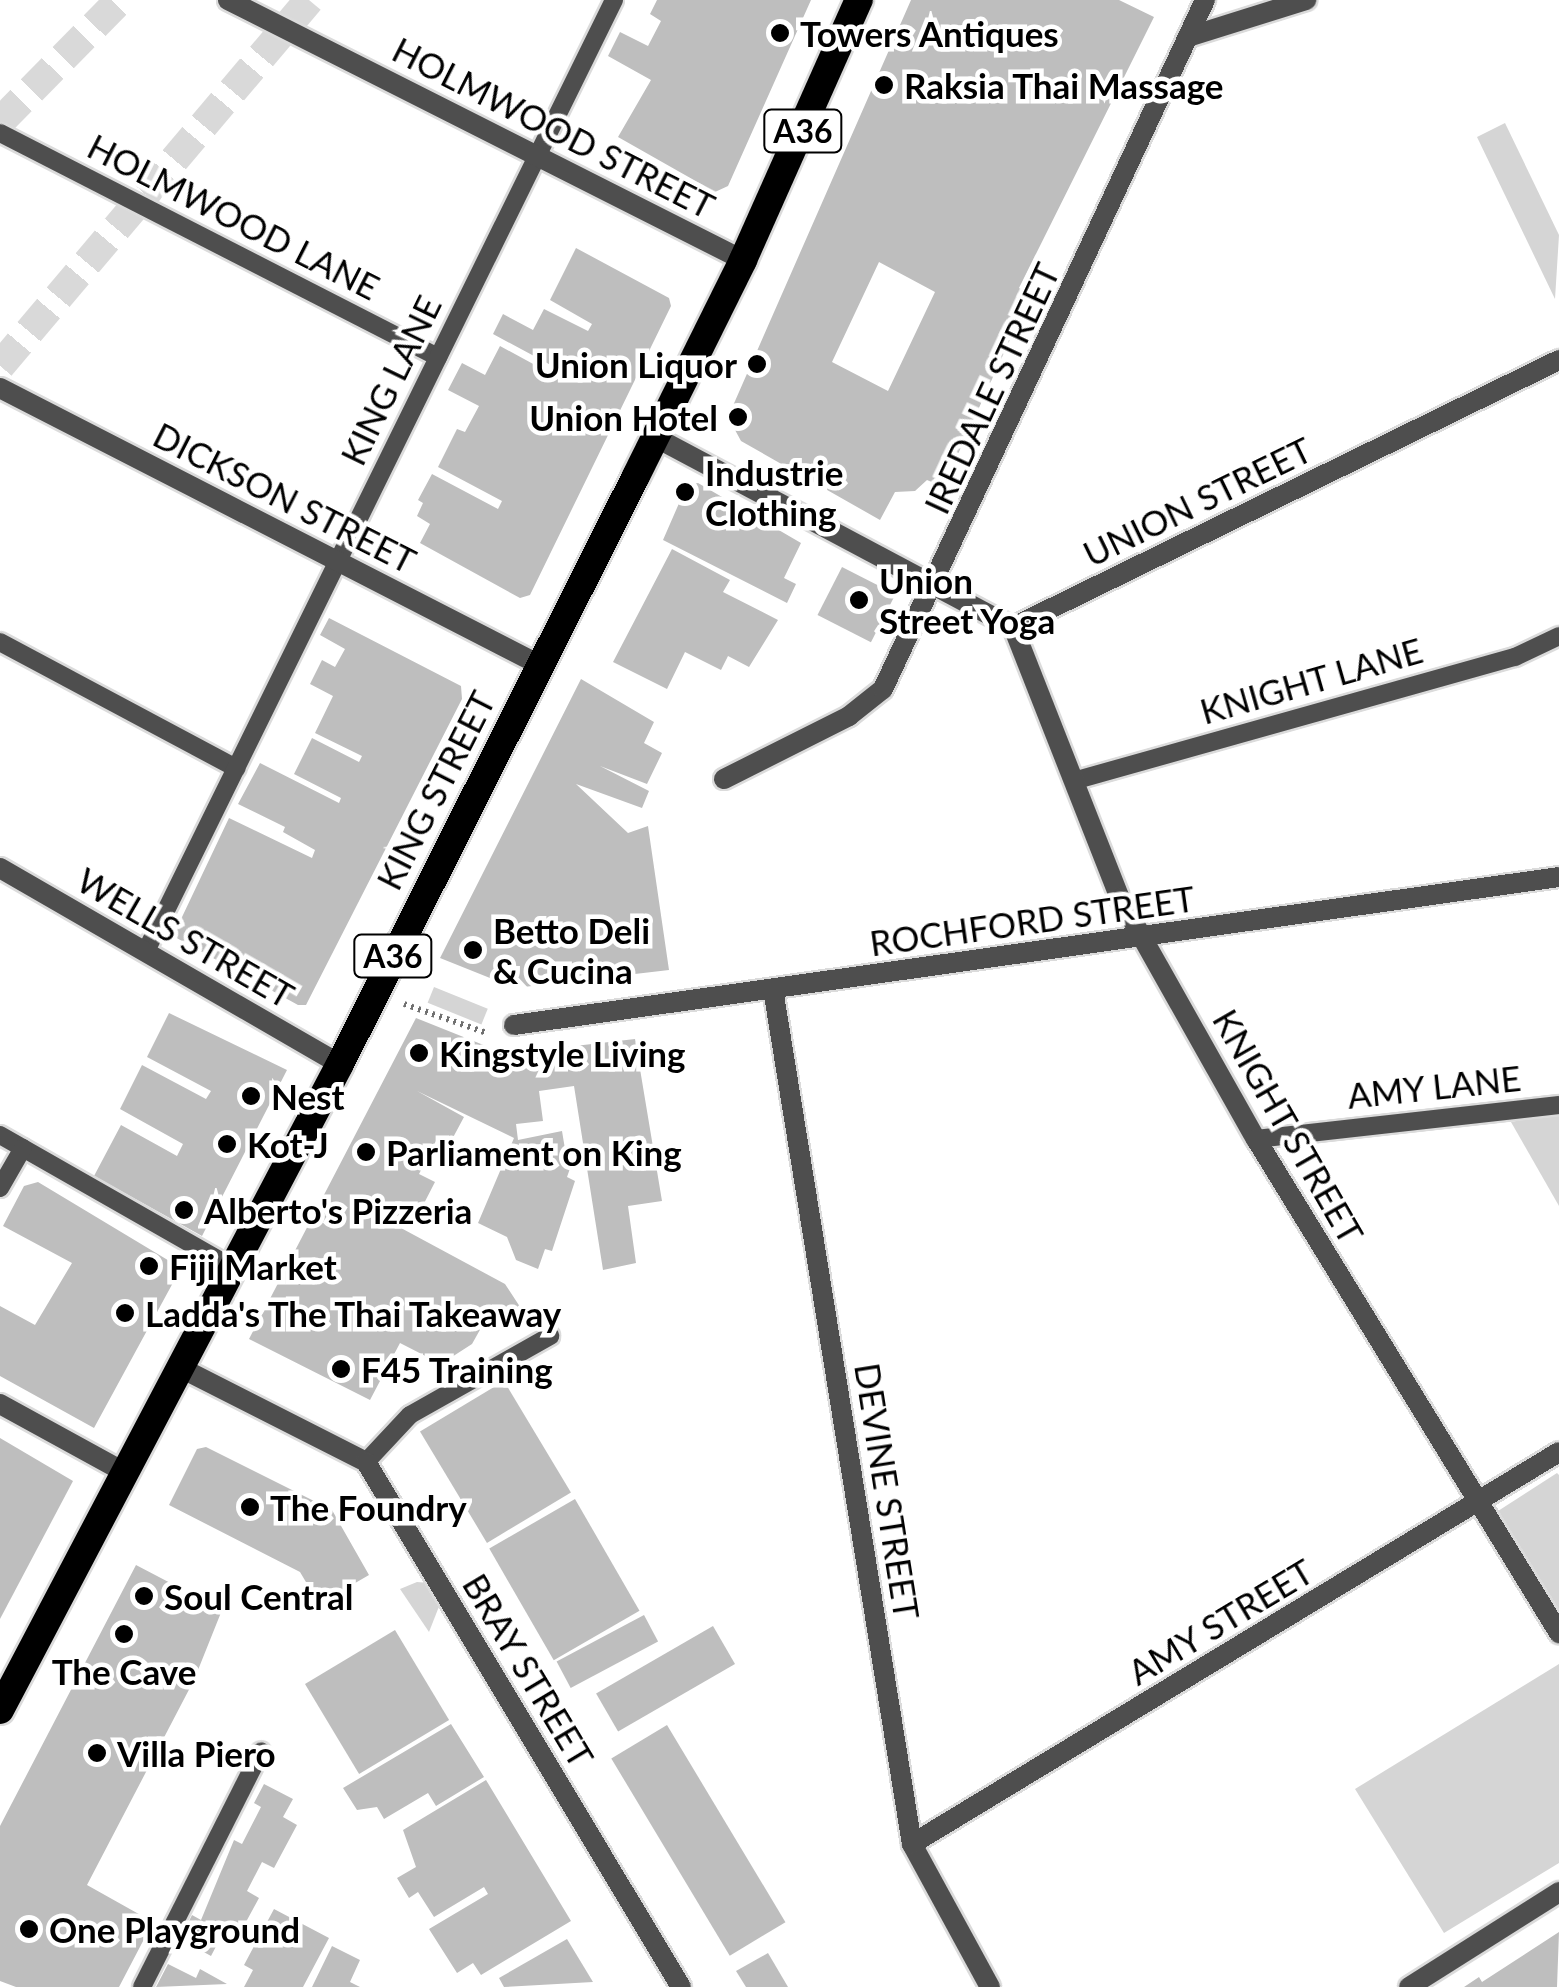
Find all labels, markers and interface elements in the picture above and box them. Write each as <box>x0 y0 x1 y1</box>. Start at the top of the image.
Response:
place label: Towers Antiques <box>800 12 1060 54</box>
marker: Towers Antiques <box>769 22 791 44</box>
street label: HOLMWOOD STREET <box>386 28 722 226</box>
place label: Raksia Thai Massage <box>904 64 1225 106</box>
marker: Raksia Thai Massage <box>873 74 895 96</box>
road number: A36 <box>763 104 843 158</box>
street label: HOLMWOOD LANE <box>81 124 387 308</box>
street label: IREDALE STREET <box>915 256 1067 520</box>
street label: KING LANE <box>331 289 449 471</box>
place label: Union Liquor <box>535 343 737 385</box>
marker: Union Liquor <box>746 353 768 375</box>
place label: Union Hotel <box>529 396 718 438</box>
marker: Union Hotel <box>727 406 749 428</box>
street label: DICKSON STREET <box>147 413 423 581</box>
street label: UNION STREET <box>1076 428 1318 574</box>
place label: Industrie Clothing <box>705 451 843 533</box>
marker: Industrie Clothing <box>674 481 696 503</box>
place label: Union Street Yoga <box>879 559 1057 641</box>
marker: Union Street Yoga <box>848 589 870 611</box>
street label: KNIGHT LANE <box>1195 628 1427 732</box>
street label: KING STREET <box>367 684 503 896</box>
street label: WELLS STREET <box>70 858 302 1016</box>
street label: ROCHFORD STREET <box>867 876 1197 964</box>
place label: Betto Deli & Cucina <box>493 909 650 991</box>
road number: A36 <box>353 929 433 983</box>
marker: Betto Deli & Cucina <box>462 939 484 961</box>
street label: KNIGHT STREET <box>1205 1001 1373 1251</box>
place label: Kingstyle Living <box>439 1032 686 1074</box>
marker: Kingstyle Living <box>408 1042 430 1064</box>
street label: AMY LANE <box>1344 1056 1524 1116</box>
place label: Nest <box>271 1075 345 1117</box>
marker: Nest <box>240 1085 262 1107</box>
place label: Kot-J <box>247 1123 329 1165</box>
place label: Parliament on King <box>386 1131 682 1173</box>
marker: Kot-J <box>216 1133 238 1155</box>
marker: Parliament on King <box>355 1141 377 1163</box>
place label: Alberto's Pizzeria <box>204 1189 472 1231</box>
marker: Alberto's Pizzeria <box>173 1199 195 1221</box>
place label: Fiji Market <box>169 1245 337 1287</box>
marker: Fiji Market <box>138 1255 160 1277</box>
place label: Ladda's The Thai Takeaway <box>145 1292 565 1334</box>
marker: Ladda's The Thai Takeaway <box>114 1302 136 1324</box>
place label: F45 Training <box>361 1348 554 1390</box>
marker: F45 Training <box>330 1358 352 1380</box>
street label: DEVINE STREET <box>847 1360 929 1622</box>
place label: The Foundry <box>270 1486 467 1528</box>
marker: The Foundry <box>239 1496 261 1518</box>
street label: AMY STREET <box>1119 1549 1321 1693</box>
street label: BRAY STREET <box>455 1565 603 1775</box>
place label: Soul Central <box>164 1575 353 1617</box>
marker: Soul Central <box>133 1585 155 1607</box>
marker: The Cave <box>113 1623 135 1645</box>
place label: The Cave <box>52 1650 196 1692</box>
place label: Villa Piero <box>117 1732 276 1774</box>
marker: Villa Piero <box>86 1742 108 1764</box>
place label: One Playground <box>49 1908 300 1950</box>
marker: One Playground <box>18 1918 40 1940</box>

